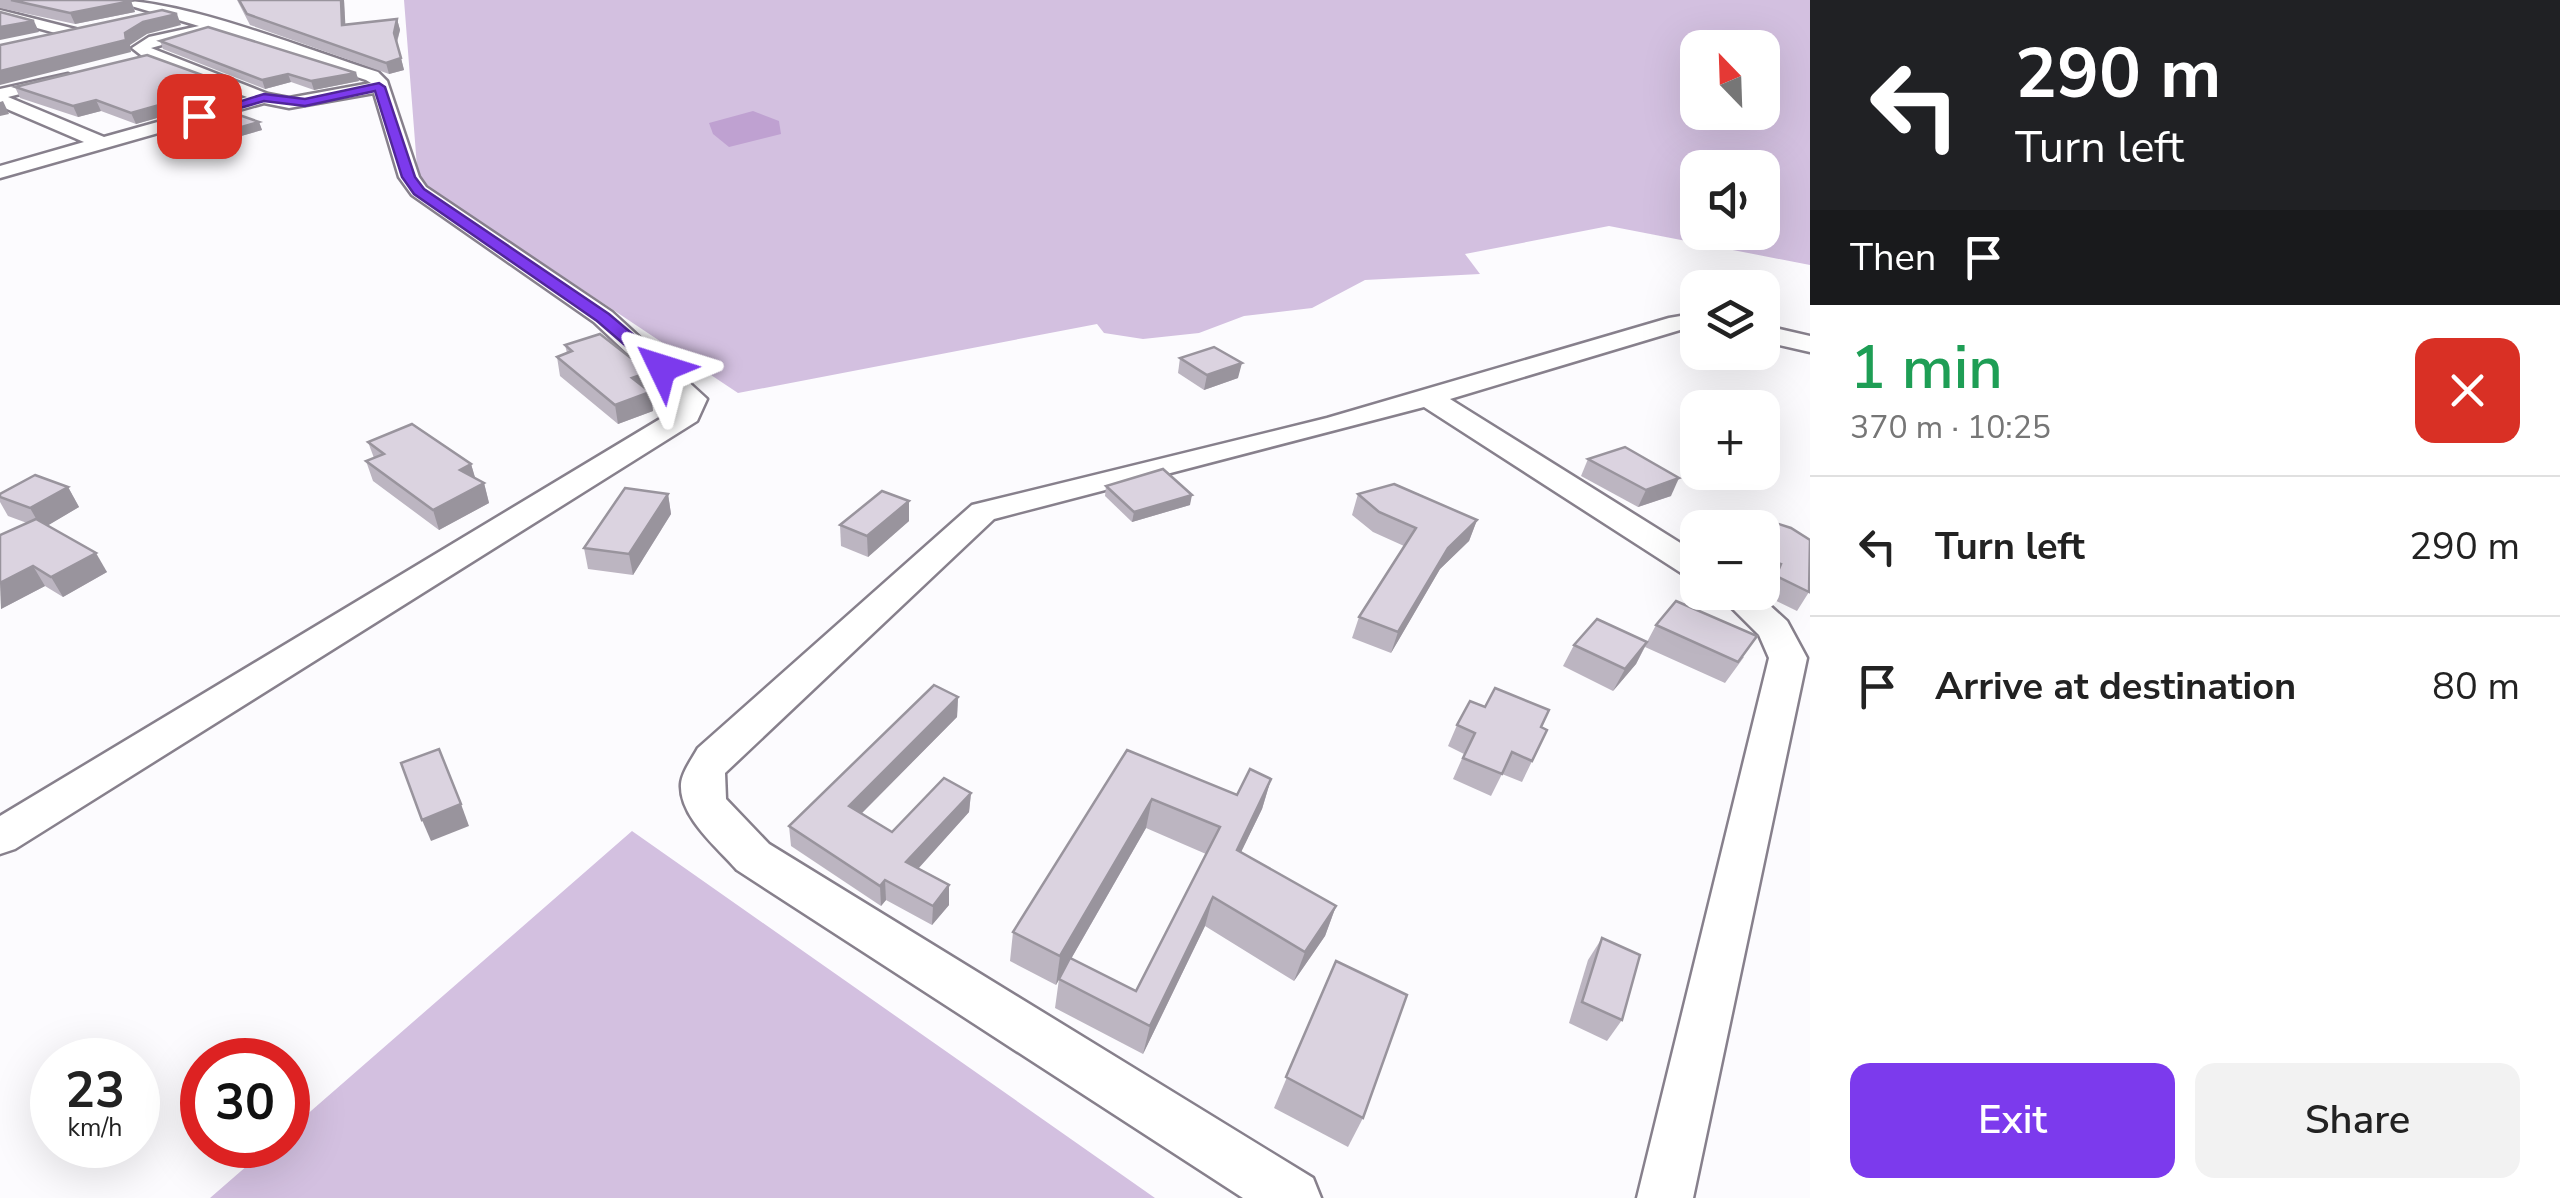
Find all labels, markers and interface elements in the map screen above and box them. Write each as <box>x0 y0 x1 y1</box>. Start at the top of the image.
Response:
text: 290 m <box>2015 26 2221 122</box>
north arrow <box>1680 30 1780 130</box>
map controls <box>1680 30 1780 610</box>
icon: left <box>1850 40 1980 170</box>
pin <box>157 74 242 159</box>
icon: arrive <box>172 89 227 144</box>
text: Turn left <box>2015 117 2184 178</box>
button: sound <box>1680 150 1780 250</box>
icon: arrive <box>1956 230 2011 285</box>
text: Then <box>1850 232 1936 283</box>
button: layers <box>1680 270 1780 370</box>
position arrow <box>610 316 714 420</box>
text: 1 min <box>1850 327 2003 409</box>
button: close <box>2415 338 2520 443</box>
button: + <box>1680 390 1780 490</box>
text: 370 m · 10:25 <box>1850 406 2051 449</box>
button: − <box>1680 510 1780 610</box>
icon: left <box>1850 519 1905 574</box>
text: Turn left <box>1935 521 2085 572</box>
text: 290 m <box>2409 521 2520 572</box>
icon: arrive <box>1850 659 1905 714</box>
text: Arrive at destination <box>1935 661 2296 712</box>
text: 80 m <box>2432 661 2520 712</box>
speed limit sign: 30 <box>180 1038 310 1168</box>
text: 23 <box>65 1056 125 1125</box>
button: Exit <box>1850 1063 2175 1178</box>
button: Share <box>2195 1063 2520 1178</box>
text: km/h <box>67 1111 123 1145</box>

